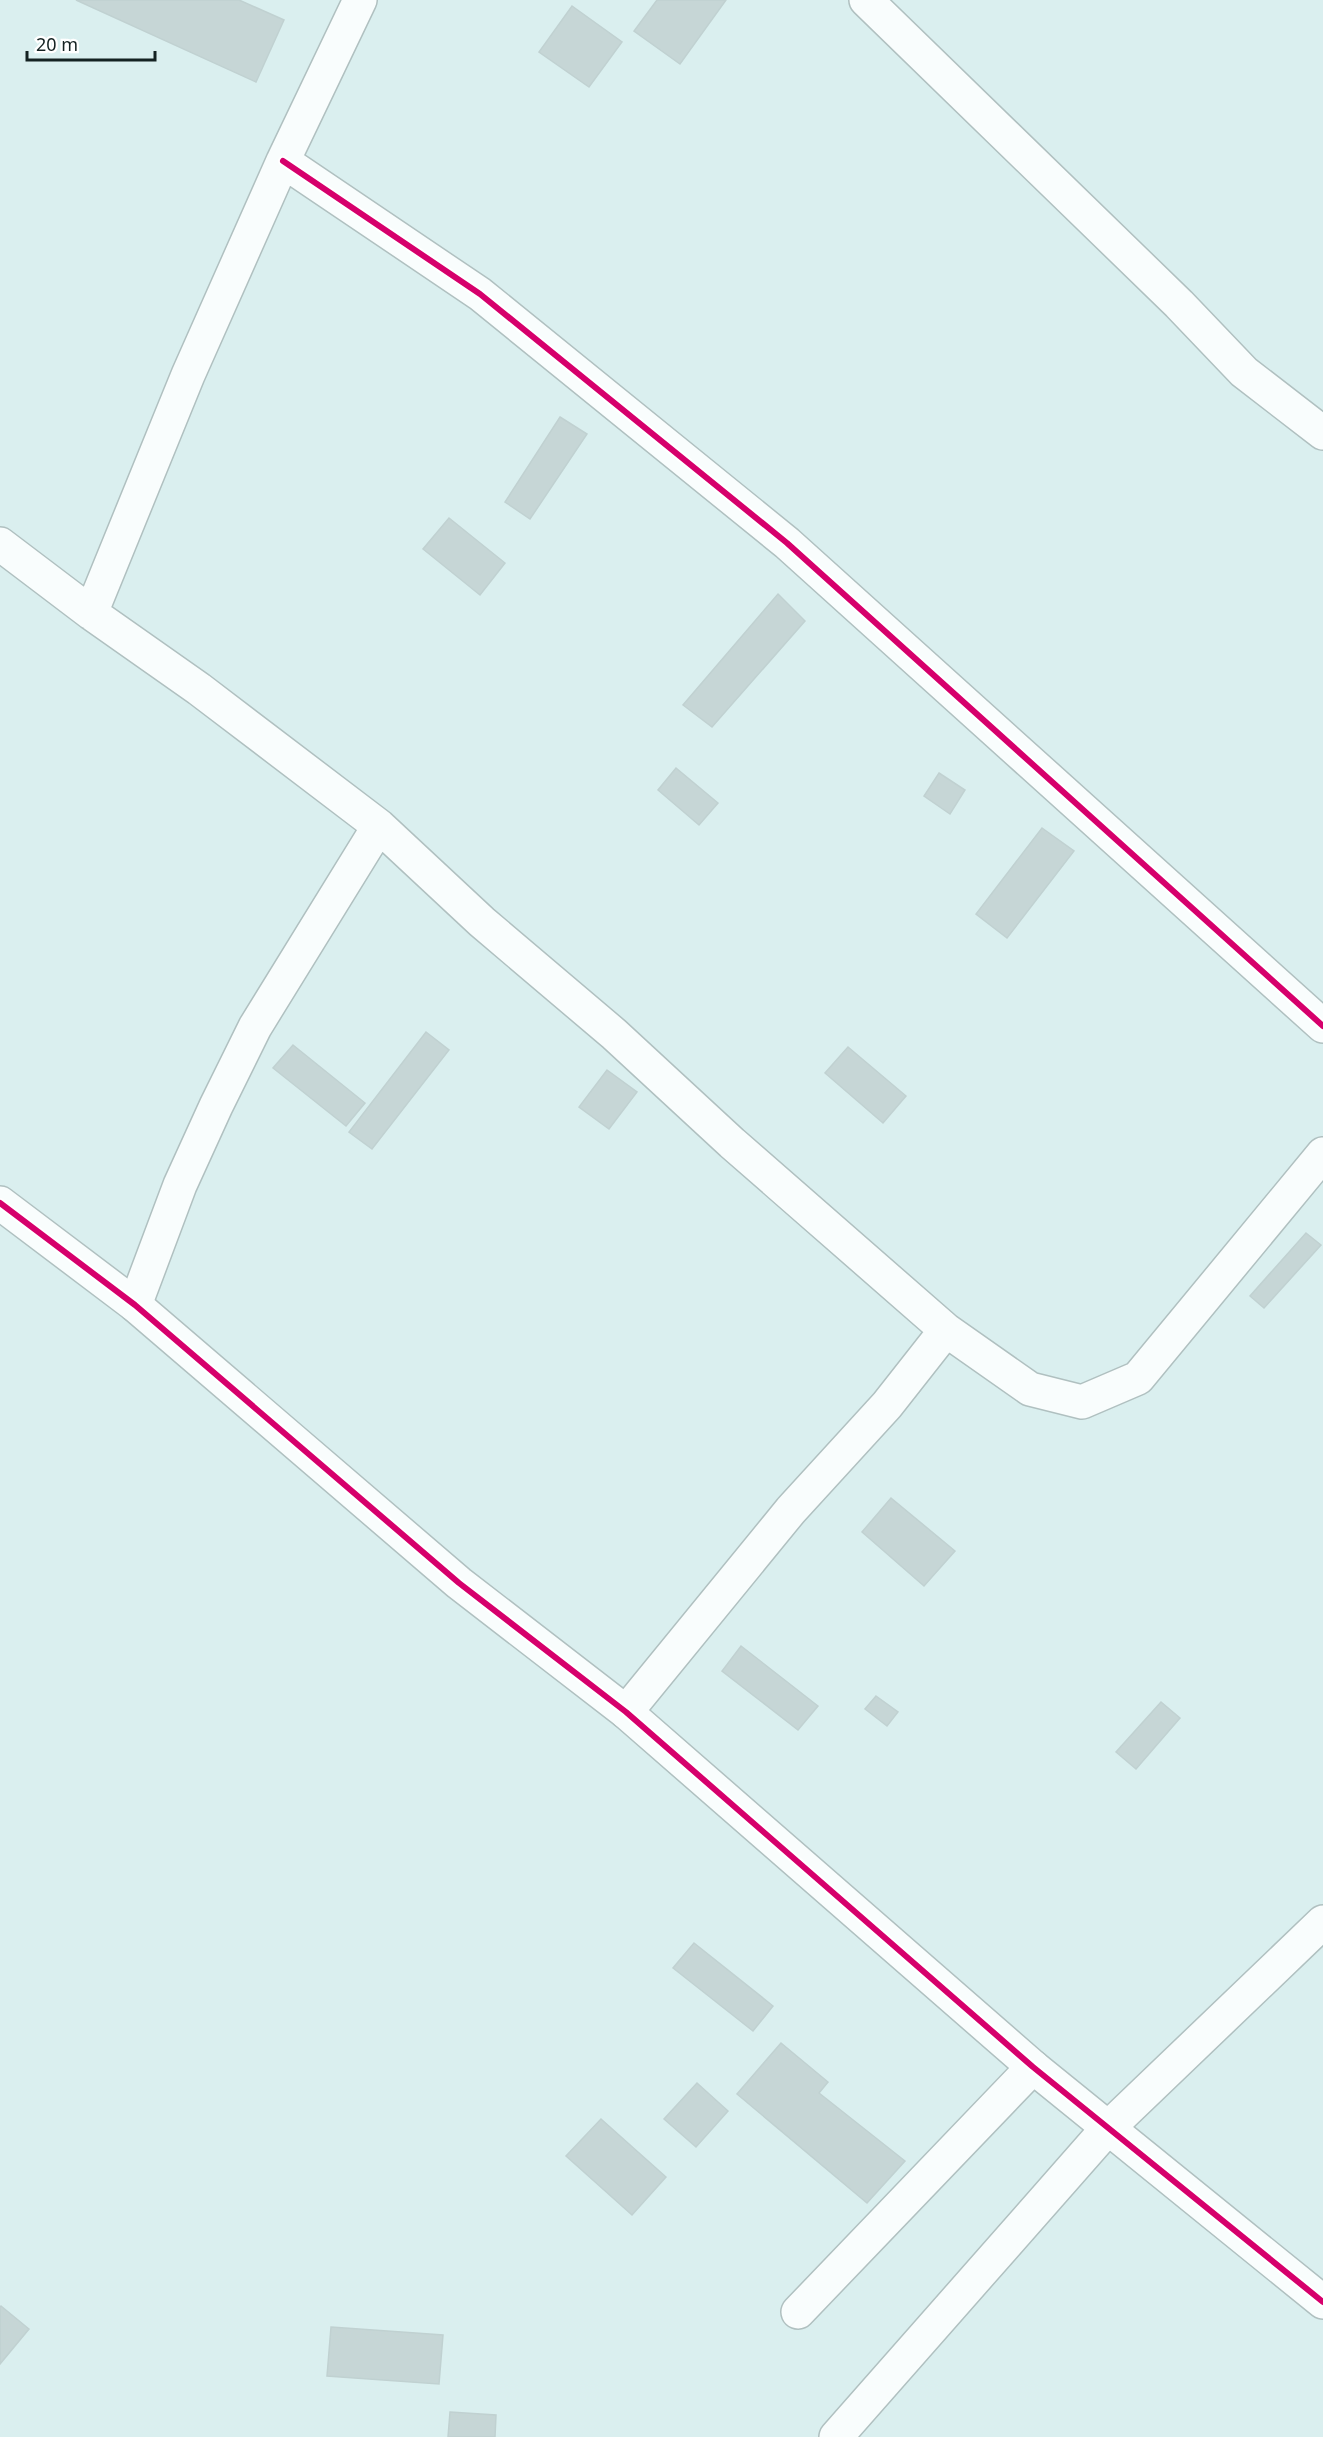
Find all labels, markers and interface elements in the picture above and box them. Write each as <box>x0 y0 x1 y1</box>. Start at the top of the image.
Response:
scale bar <box>27 24 154 62</box>
text: 20 m <box>36 32 78 56</box>

